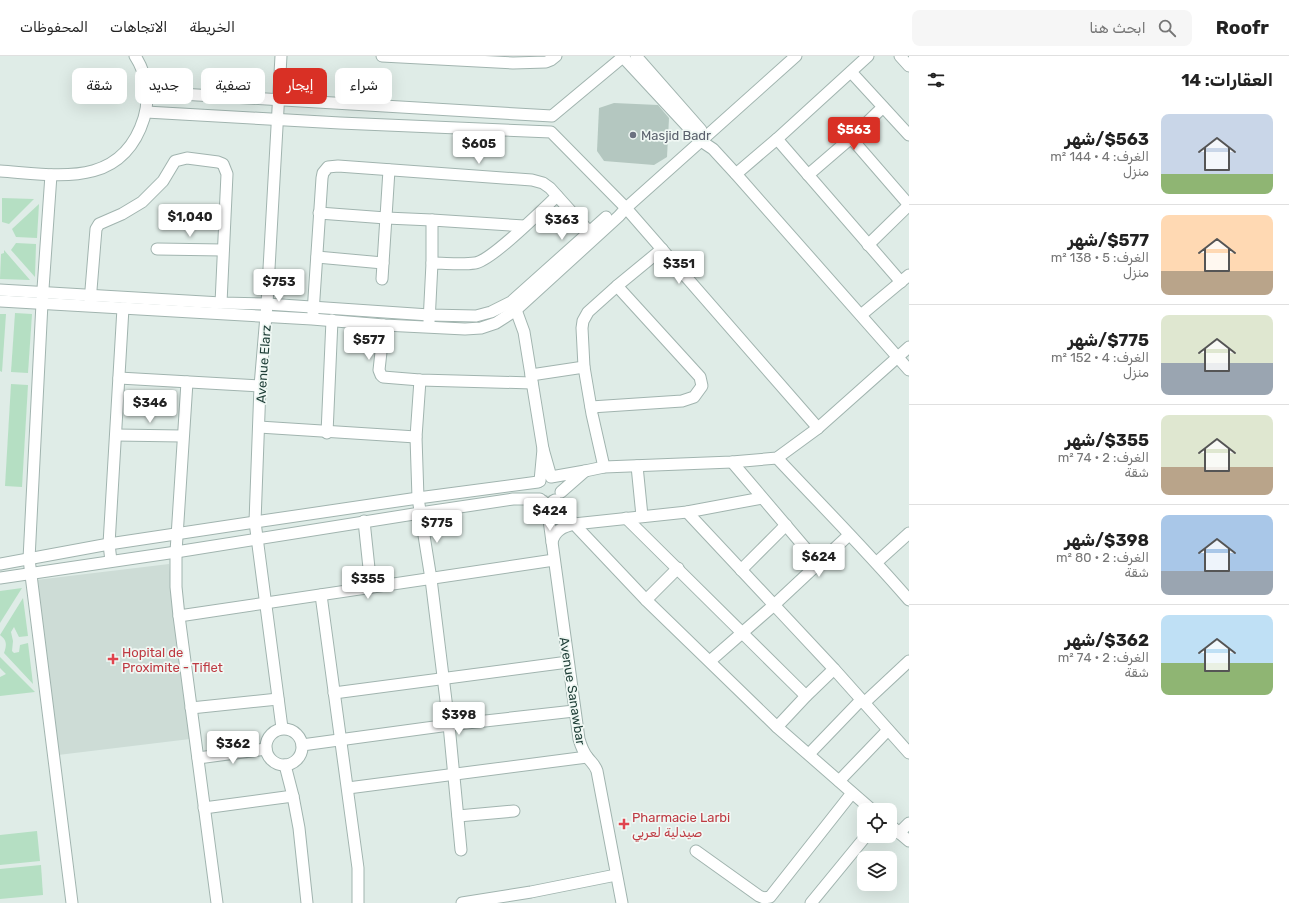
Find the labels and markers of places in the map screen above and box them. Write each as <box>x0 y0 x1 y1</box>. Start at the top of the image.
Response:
pin: $563 <box>830 117 878 151</box>
place label: Masjid Badr <box>641 128 711 143</box>
marker: Masjid Badr <box>628 130 638 140</box>
pin: $605 <box>455 131 503 165</box>
pin: $1,040 <box>157 204 223 238</box>
pin: $363 <box>538 207 586 241</box>
pin: $351 <box>655 251 703 285</box>
pin: $753 <box>255 269 303 303</box>
pin: $577 <box>345 327 393 361</box>
pin: $346 <box>126 390 174 424</box>
pin: $424 <box>526 498 574 532</box>
pin: $775 <box>413 510 461 544</box>
pin: $624 <box>795 544 843 578</box>
pin: $355 <box>344 566 392 600</box>
place label: Hopital de Proximite - Tiflet <box>122 645 223 675</box>
marker: Hopital de Proximite - Tiflet <box>107 653 119 665</box>
pin: $398 <box>435 702 483 736</box>
pin: $362 <box>209 731 257 765</box>
place label: Pharmacie Larbi صيدلية لعربي <box>632 810 730 842</box>
marker: Pharmacie Larbi صيدلية لعربي <box>619 819 629 829</box>

